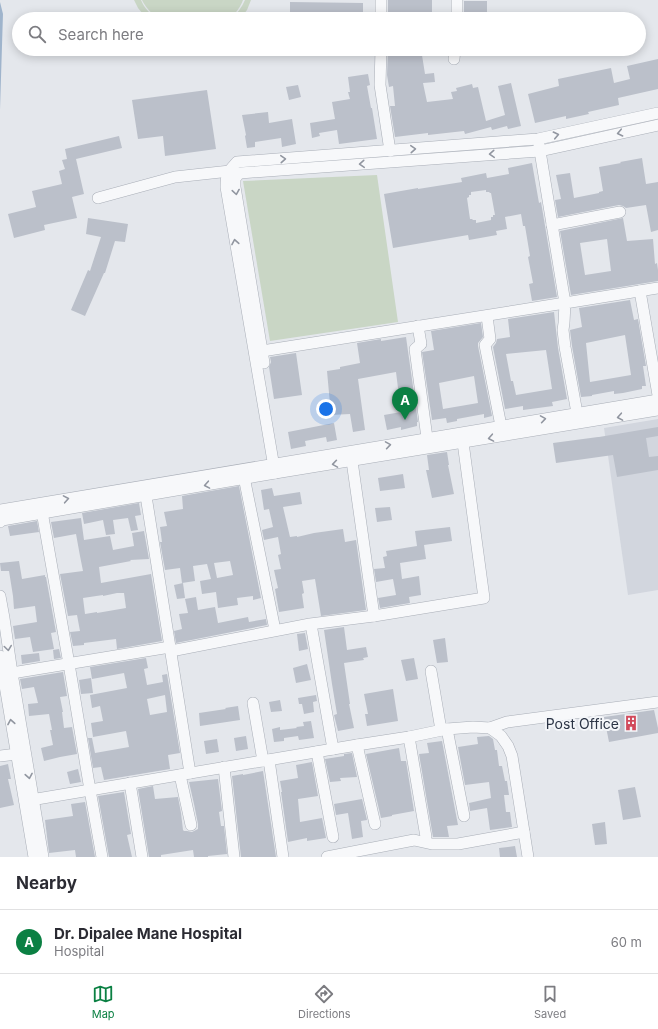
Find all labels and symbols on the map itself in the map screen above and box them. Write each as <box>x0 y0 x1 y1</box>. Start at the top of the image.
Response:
one-way arrow <box>617 129 623 137</box>
one-way arrow <box>553 132 559 140</box>
one-way arrow <box>410 145 416 154</box>
one-way arrow <box>489 150 495 159</box>
one-way arrow <box>280 154 286 163</box>
one-way arrow <box>359 160 365 169</box>
one-way arrow <box>231 189 240 195</box>
one-way arrow <box>231 239 240 245</box>
pin: A <box>392 387 418 420</box>
your location <box>316 399 336 419</box>
one-way arrow <box>616 412 623 420</box>
one-way arrow <box>540 415 547 424</box>
one-way arrow <box>488 433 494 442</box>
one-way arrow <box>384 441 391 450</box>
one-way arrow <box>332 459 339 468</box>
one-way arrow <box>204 480 210 489</box>
one-way arrow <box>63 495 69 504</box>
one-way arrow <box>3 645 12 651</box>
building icon: Post Office <box>622 714 640 732</box>
place label: Post Office <box>546 715 619 732</box>
one-way arrow <box>7 719 16 725</box>
one-way arrow <box>24 773 33 779</box>

